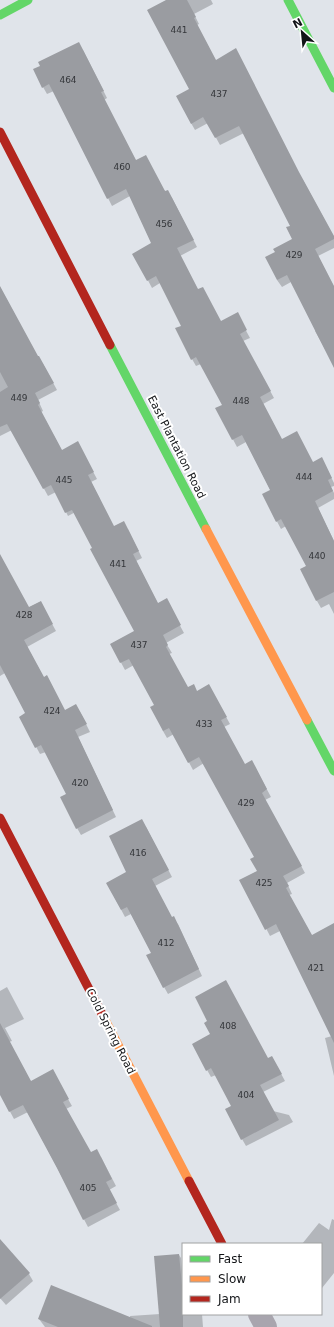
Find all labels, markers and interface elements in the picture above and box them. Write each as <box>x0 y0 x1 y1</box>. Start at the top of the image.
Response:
north arrow <box>282 12 322 52</box>
text: N <box>291 16 305 31</box>
house number: 441 <box>170 25 188 35</box>
house number: 464 <box>59 75 77 85</box>
house number: 437 <box>210 89 228 99</box>
house number: 460 <box>113 162 131 172</box>
house number: 456 <box>155 219 173 229</box>
house number: 429 <box>285 250 303 260</box>
house number: 449 <box>10 393 28 403</box>
street label: East Plantation Road <box>145 394 208 501</box>
house number: 448 <box>232 396 250 406</box>
house number: 444 <box>295 472 313 482</box>
house number: 445 <box>55 475 73 485</box>
house number: 440 <box>308 551 326 561</box>
house number: 441 <box>109 559 127 569</box>
house number: 428 <box>15 610 33 620</box>
house number: 437 <box>130 640 148 650</box>
house number: 424 <box>43 706 61 716</box>
house number: 433 <box>195 719 213 729</box>
house number: 420 <box>71 778 89 788</box>
house number: 429 <box>237 798 255 808</box>
house number: 416 <box>129 848 147 858</box>
house number: 425 <box>255 878 273 888</box>
house number: 412 <box>157 938 175 948</box>
house number: 421 <box>307 963 325 973</box>
street label: Cold Spring Road <box>83 986 138 1076</box>
house number: 408 <box>219 1021 237 1031</box>
house number: 404 <box>237 1090 255 1100</box>
house number: 405 <box>79 1183 97 1193</box>
legend <box>182 1243 322 1315</box>
text: Fast <box>218 1252 242 1266</box>
text: Slow <box>218 1272 246 1286</box>
text: Jam <box>217 1292 241 1306</box>

